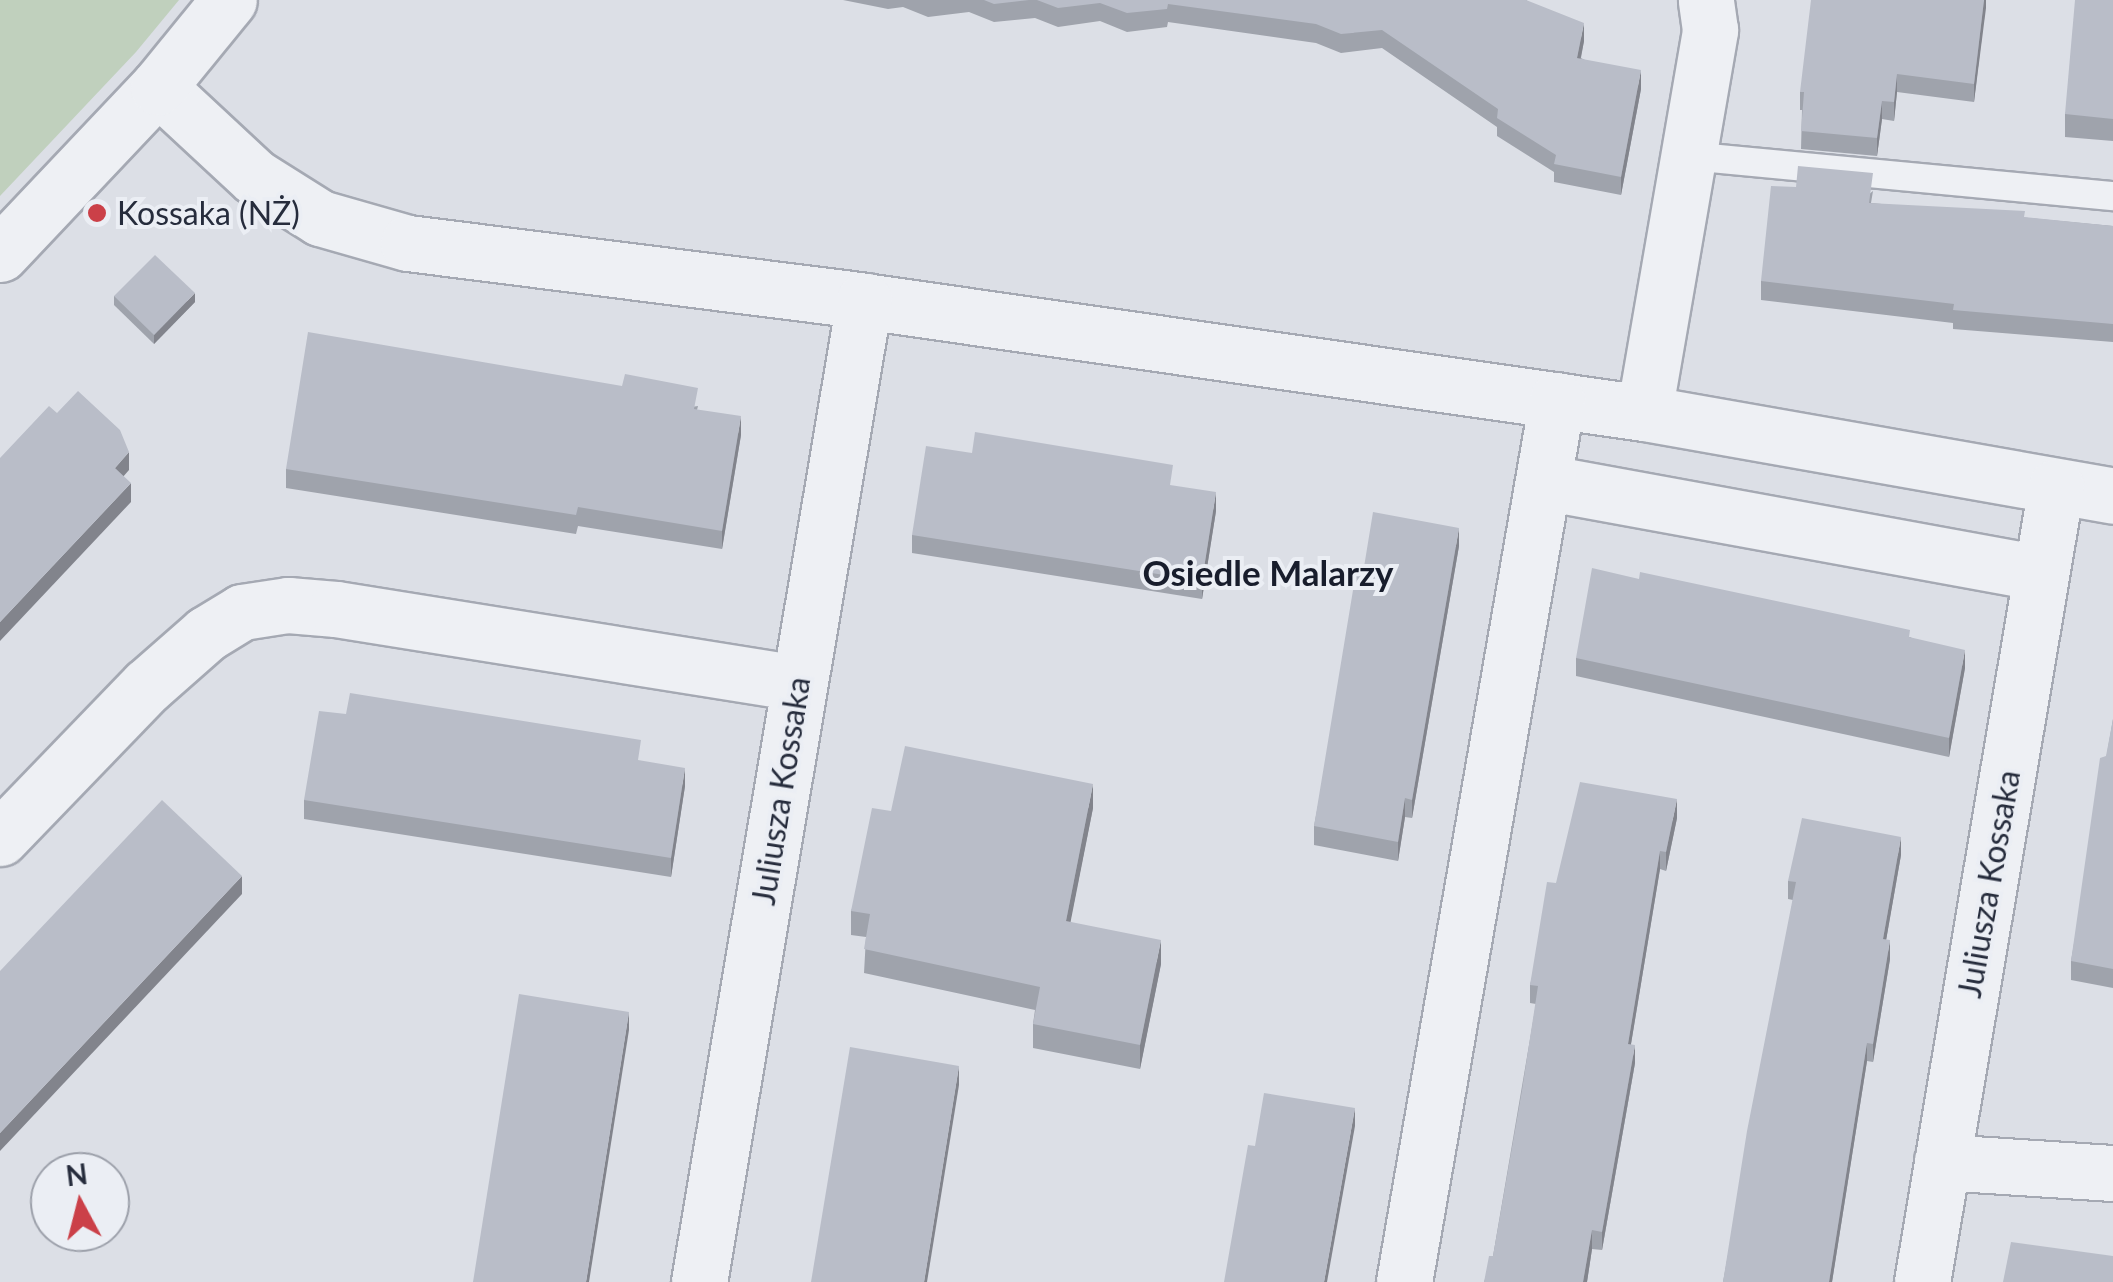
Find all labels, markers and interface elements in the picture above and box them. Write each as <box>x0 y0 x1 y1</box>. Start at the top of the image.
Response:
place label: Kossaka (NŻ) <box>117 194 300 232</box>
marker: Kossaka (NŻ) <box>86 202 108 224</box>
district label: Osiedle Malarzy <box>1142 551 1394 593</box>
street label: Juliusza Kossaka <box>744 674 818 908</box>
street label: Juliusza Kossaka <box>1950 767 2028 1001</box>
north arrow <box>30 1152 130 1252</box>
text: N <box>64 1156 89 1192</box>

